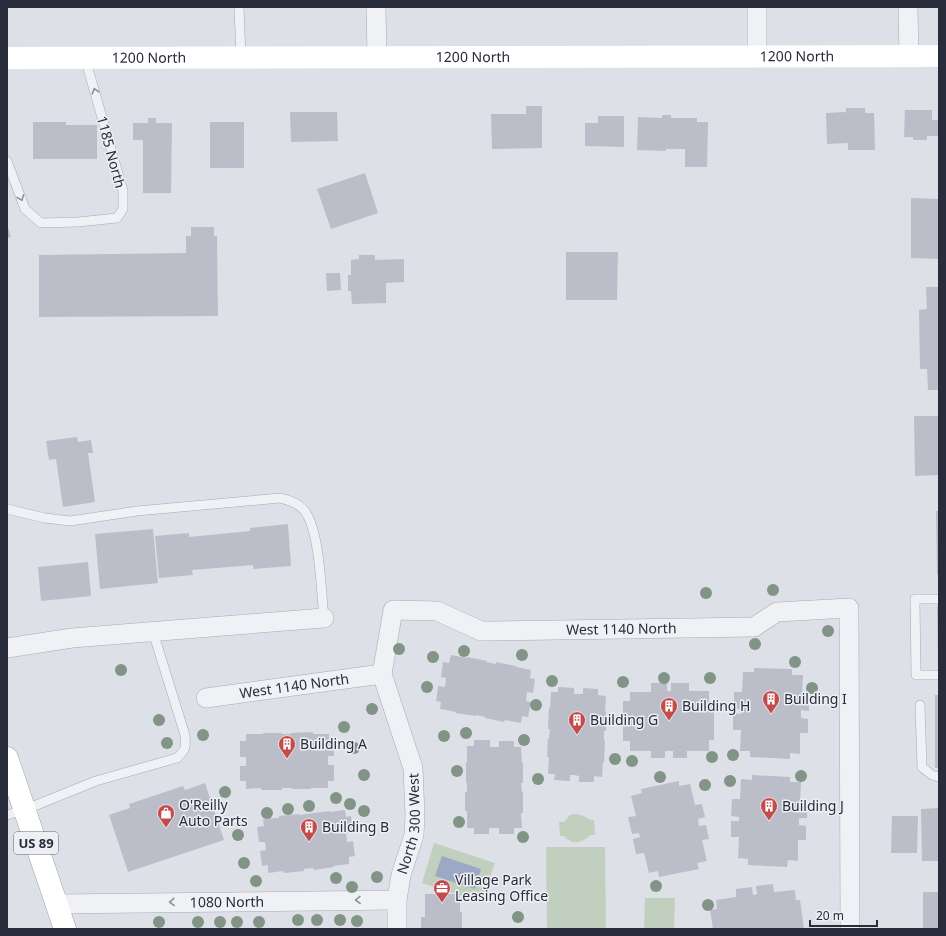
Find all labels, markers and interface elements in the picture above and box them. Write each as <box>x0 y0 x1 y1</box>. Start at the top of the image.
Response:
street label: 1200 North <box>760 46 834 65</box>
street label: 1200 North <box>436 47 510 66</box>
street label: 1200 North <box>112 48 186 67</box>
one-way arrow <box>91 88 100 95</box>
street label: 1185 North <box>93 114 130 190</box>
one-way arrow <box>16 194 24 201</box>
street label: West 1140 North <box>566 618 677 639</box>
street label: West 1140 North <box>238 669 350 702</box>
building icon: Building I <box>761 689 781 714</box>
place label: Building I <box>784 689 847 708</box>
building icon: Building H <box>659 696 679 721</box>
place label: Building H <box>682 696 750 715</box>
building icon: Building G <box>567 710 587 735</box>
place label: Building G <box>590 710 658 729</box>
building icon: Building A <box>277 734 297 759</box>
place label: Building A <box>300 734 367 753</box>
street label: North 300 West <box>392 773 424 876</box>
place label: O'Reilly Auto Parts <box>179 795 248 830</box>
building icon: Building J <box>759 796 779 821</box>
place label: Building J <box>782 796 844 815</box>
shop icon: O'Reilly Auto Parts <box>156 803 176 828</box>
building icon: Building B <box>299 817 319 842</box>
place label: Building B <box>322 817 389 836</box>
road number: US 89 <box>14 832 58 854</box>
place label: Village Park Leasing Office <box>455 870 548 905</box>
office icon: Village Park Leasing Office <box>432 878 452 903</box>
street label: 1080 North <box>190 892 264 911</box>
one-way arrow <box>355 896 361 904</box>
one-way arrow <box>169 898 175 906</box>
scale bar <box>810 902 877 928</box>
text: 20 m <box>816 907 844 924</box>

